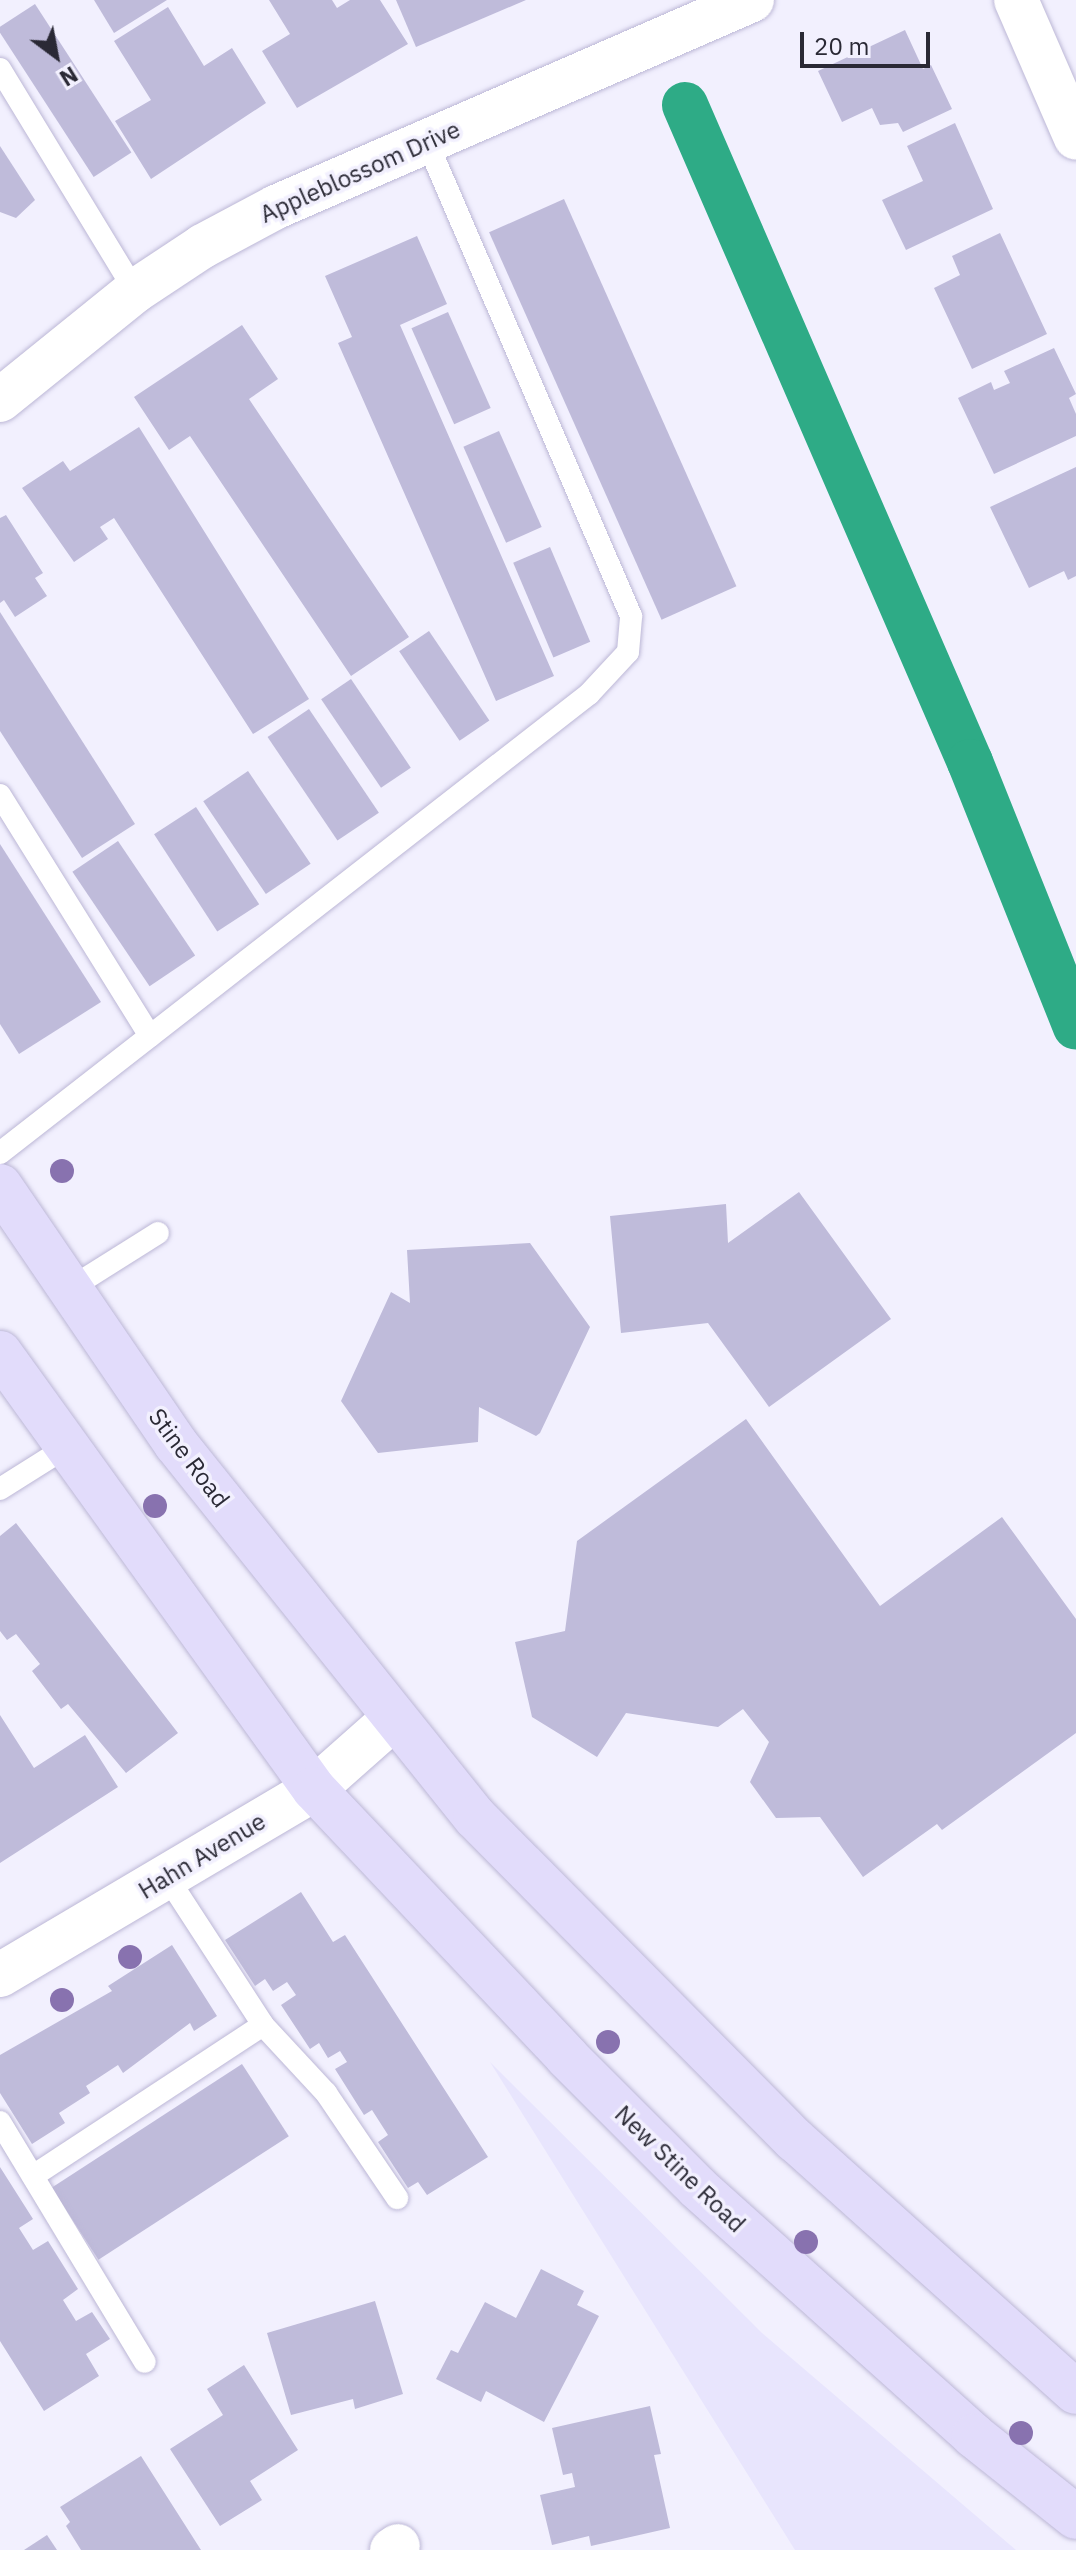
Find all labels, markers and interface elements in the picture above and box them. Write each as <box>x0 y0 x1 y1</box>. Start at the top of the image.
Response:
north arrow <box>16 16 96 96</box>
scale bar <box>804 16 934 66</box>
text: 20 m <box>814 30 869 62</box>
text: N <box>55 60 83 93</box>
street label: Appleblossom Drive <box>256 115 464 229</box>
street label: Stine Road <box>143 1403 235 1513</box>
street label: Hahn Avenue <box>133 1807 271 1905</box>
street label: New Stine Road <box>609 2100 751 2238</box>

